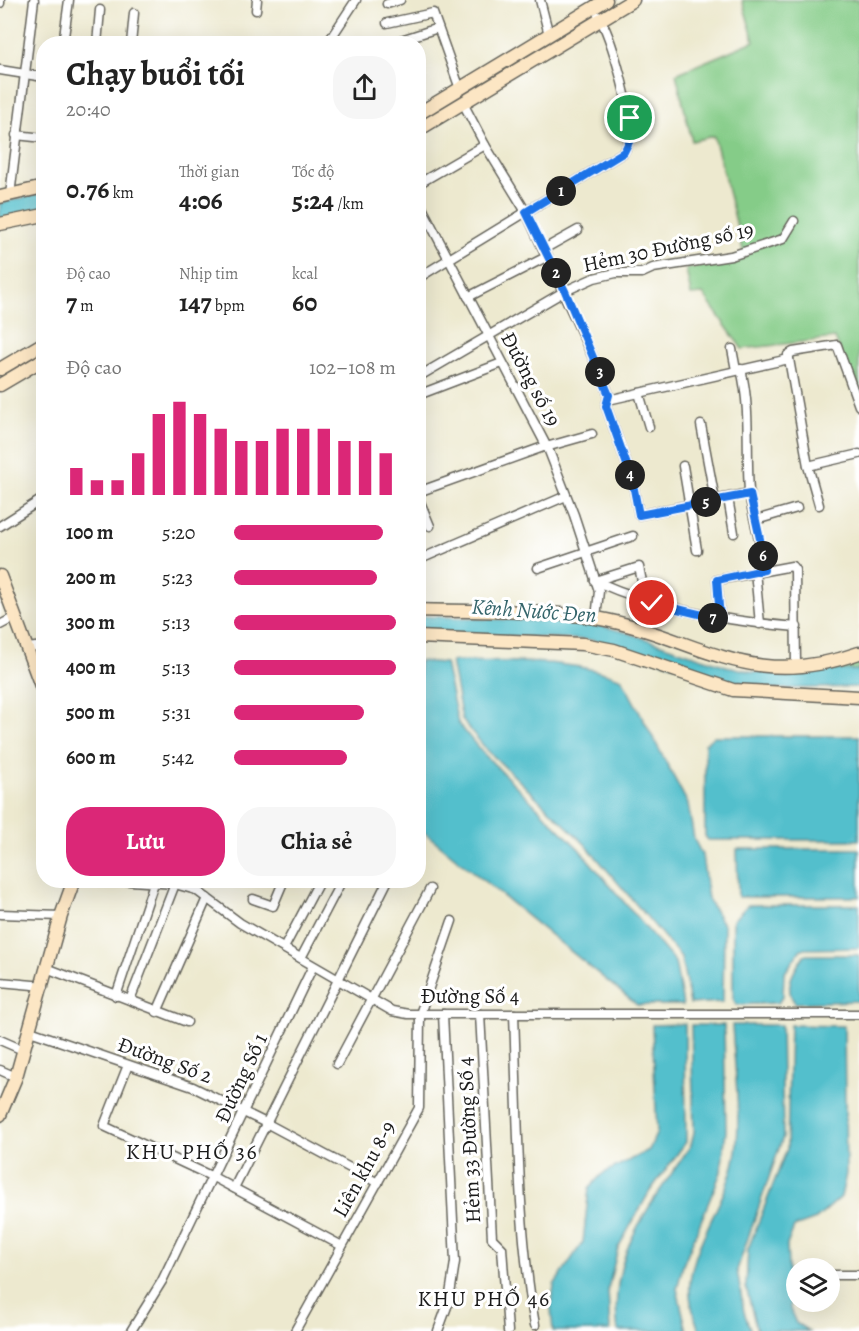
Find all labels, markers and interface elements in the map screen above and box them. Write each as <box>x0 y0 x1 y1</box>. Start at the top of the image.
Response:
text: Chạy buổi tối <box>66 51 245 96</box>
button: share <box>333 56 396 119</box>
pin <box>604 92 655 143</box>
text: 20:40 <box>66 96 111 123</box>
icon: arrive <box>613 101 646 134</box>
text: Thời gian <box>179 161 240 183</box>
text: Tốc độ <box>292 161 334 183</box>
text: 0.76 <box>66 172 109 207</box>
pin: 1 <box>546 176 576 206</box>
text: 1 <box>558 180 564 202</box>
text: km <box>109 182 134 204</box>
text: 4:06 <box>179 183 223 218</box>
text: 5:24 <box>292 183 334 218</box>
text: /km <box>334 193 364 215</box>
street label: Hẻm 30 Đường số 19 <box>580 215 756 279</box>
pin: 2 <box>541 258 571 288</box>
text: 2 <box>552 262 560 284</box>
text: Độ cao <box>66 263 111 285</box>
text: Nhịp tim <box>179 263 238 285</box>
text: kcal <box>292 263 318 285</box>
text: 7 <box>66 285 77 320</box>
text: 147 <box>179 285 212 320</box>
text: 60 <box>292 285 317 320</box>
text: m <box>77 295 94 317</box>
text: bpm <box>212 295 245 317</box>
street label: Đường số 19 <box>494 327 568 431</box>
text: Độ cao <box>66 354 122 381</box>
text: 102–108 m <box>309 354 396 381</box>
pin: 3 <box>585 357 615 387</box>
text: 3 <box>597 361 603 383</box>
pin: 4 <box>615 460 645 490</box>
text: 4 <box>626 464 634 486</box>
pin: 5 <box>691 487 721 517</box>
text: 5 <box>703 491 709 513</box>
text: 100 m <box>66 519 114 546</box>
text: 5:20 <box>162 519 196 546</box>
pin: 6 <box>748 541 778 571</box>
text: 6 <box>759 545 767 567</box>
text: 200 m <box>66 564 116 591</box>
text: 5:23 <box>162 564 193 591</box>
pin <box>626 577 677 628</box>
icon: check <box>635 586 668 619</box>
water label: Kênh Nước Đen <box>471 592 597 630</box>
pin: 7 <box>698 603 728 633</box>
text: 7 <box>710 607 716 629</box>
text: 300 m <box>66 609 115 636</box>
text: 5:13 <box>162 609 191 636</box>
text: 400 m <box>66 654 116 681</box>
text: 5:13 <box>162 654 191 681</box>
text: 500 m <box>66 699 115 726</box>
text: 5:31 <box>162 699 191 726</box>
text: 600 m <box>66 744 116 771</box>
text: 5:42 <box>162 744 194 771</box>
button: Lưu <box>66 807 225 876</box>
button: Chia sẻ <box>237 807 396 876</box>
street label: Đường Số 4 <box>421 982 519 1010</box>
street label: Đường Số 1 <box>208 1029 274 1127</box>
street label: Đường Số 2 <box>114 1030 216 1090</box>
street label: Hẻm 33 Đường Số 4 <box>451 1056 487 1224</box>
street label: Liên khu 8-9 <box>326 1116 402 1222</box>
district label: KHU PHỐ 36 <box>126 1137 258 1167</box>
map controls <box>786 1258 840 1312</box>
button: layers <box>786 1258 840 1312</box>
district label: KHU PHỐ 46 <box>417 1284 551 1314</box>

